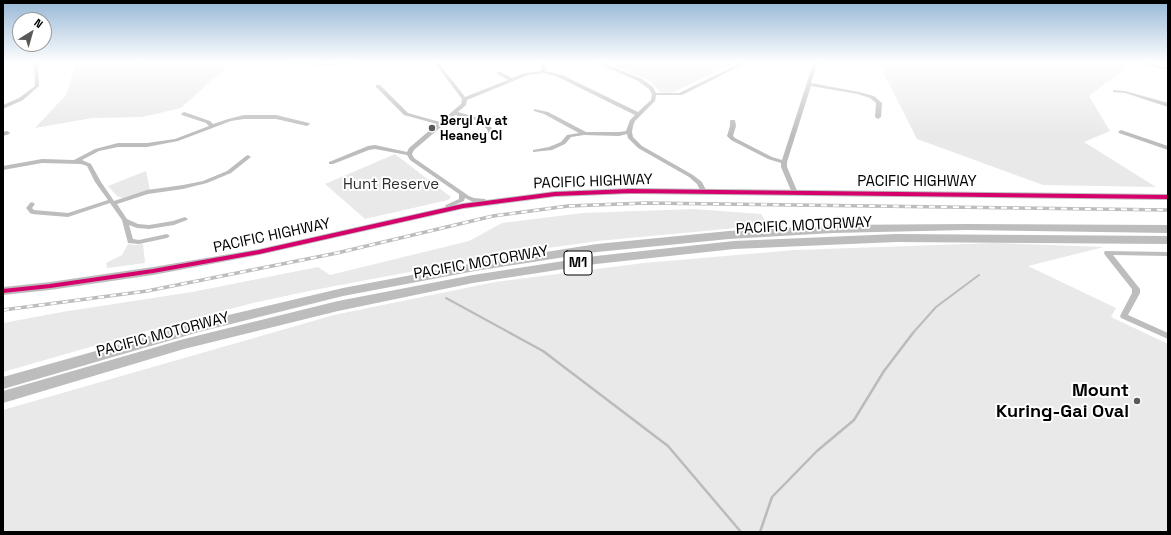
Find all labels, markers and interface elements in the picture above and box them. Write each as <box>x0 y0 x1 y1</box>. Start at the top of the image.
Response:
north arrow <box>12 12 52 52</box>
text: N <box>31 15 46 31</box>
place label: Beryl Av at Heaney Cl <box>440 113 508 144</box>
marker: Beryl Av at Heaney Cl <box>427 123 437 133</box>
street label: PACIFIC HIGHWAY <box>533 171 653 193</box>
street label: PACIFIC HIGHWAY <box>857 173 977 191</box>
park label: Hunt Reserve <box>343 176 439 194</box>
street label: PACIFIC MOTORWAY <box>735 213 873 239</box>
street label: PACIFIC HIGHWAY <box>212 215 332 257</box>
street label: PACIFIC MOTORWAY <box>412 242 550 284</box>
road number: M1 <box>564 251 592 275</box>
street label: PACIFIC MOTORWAY <box>95 309 231 361</box>
place label: Mount Kuring-Gai Oval <box>996 380 1129 422</box>
marker: Mount Kuring-Gai Oval <box>1132 396 1142 406</box>

